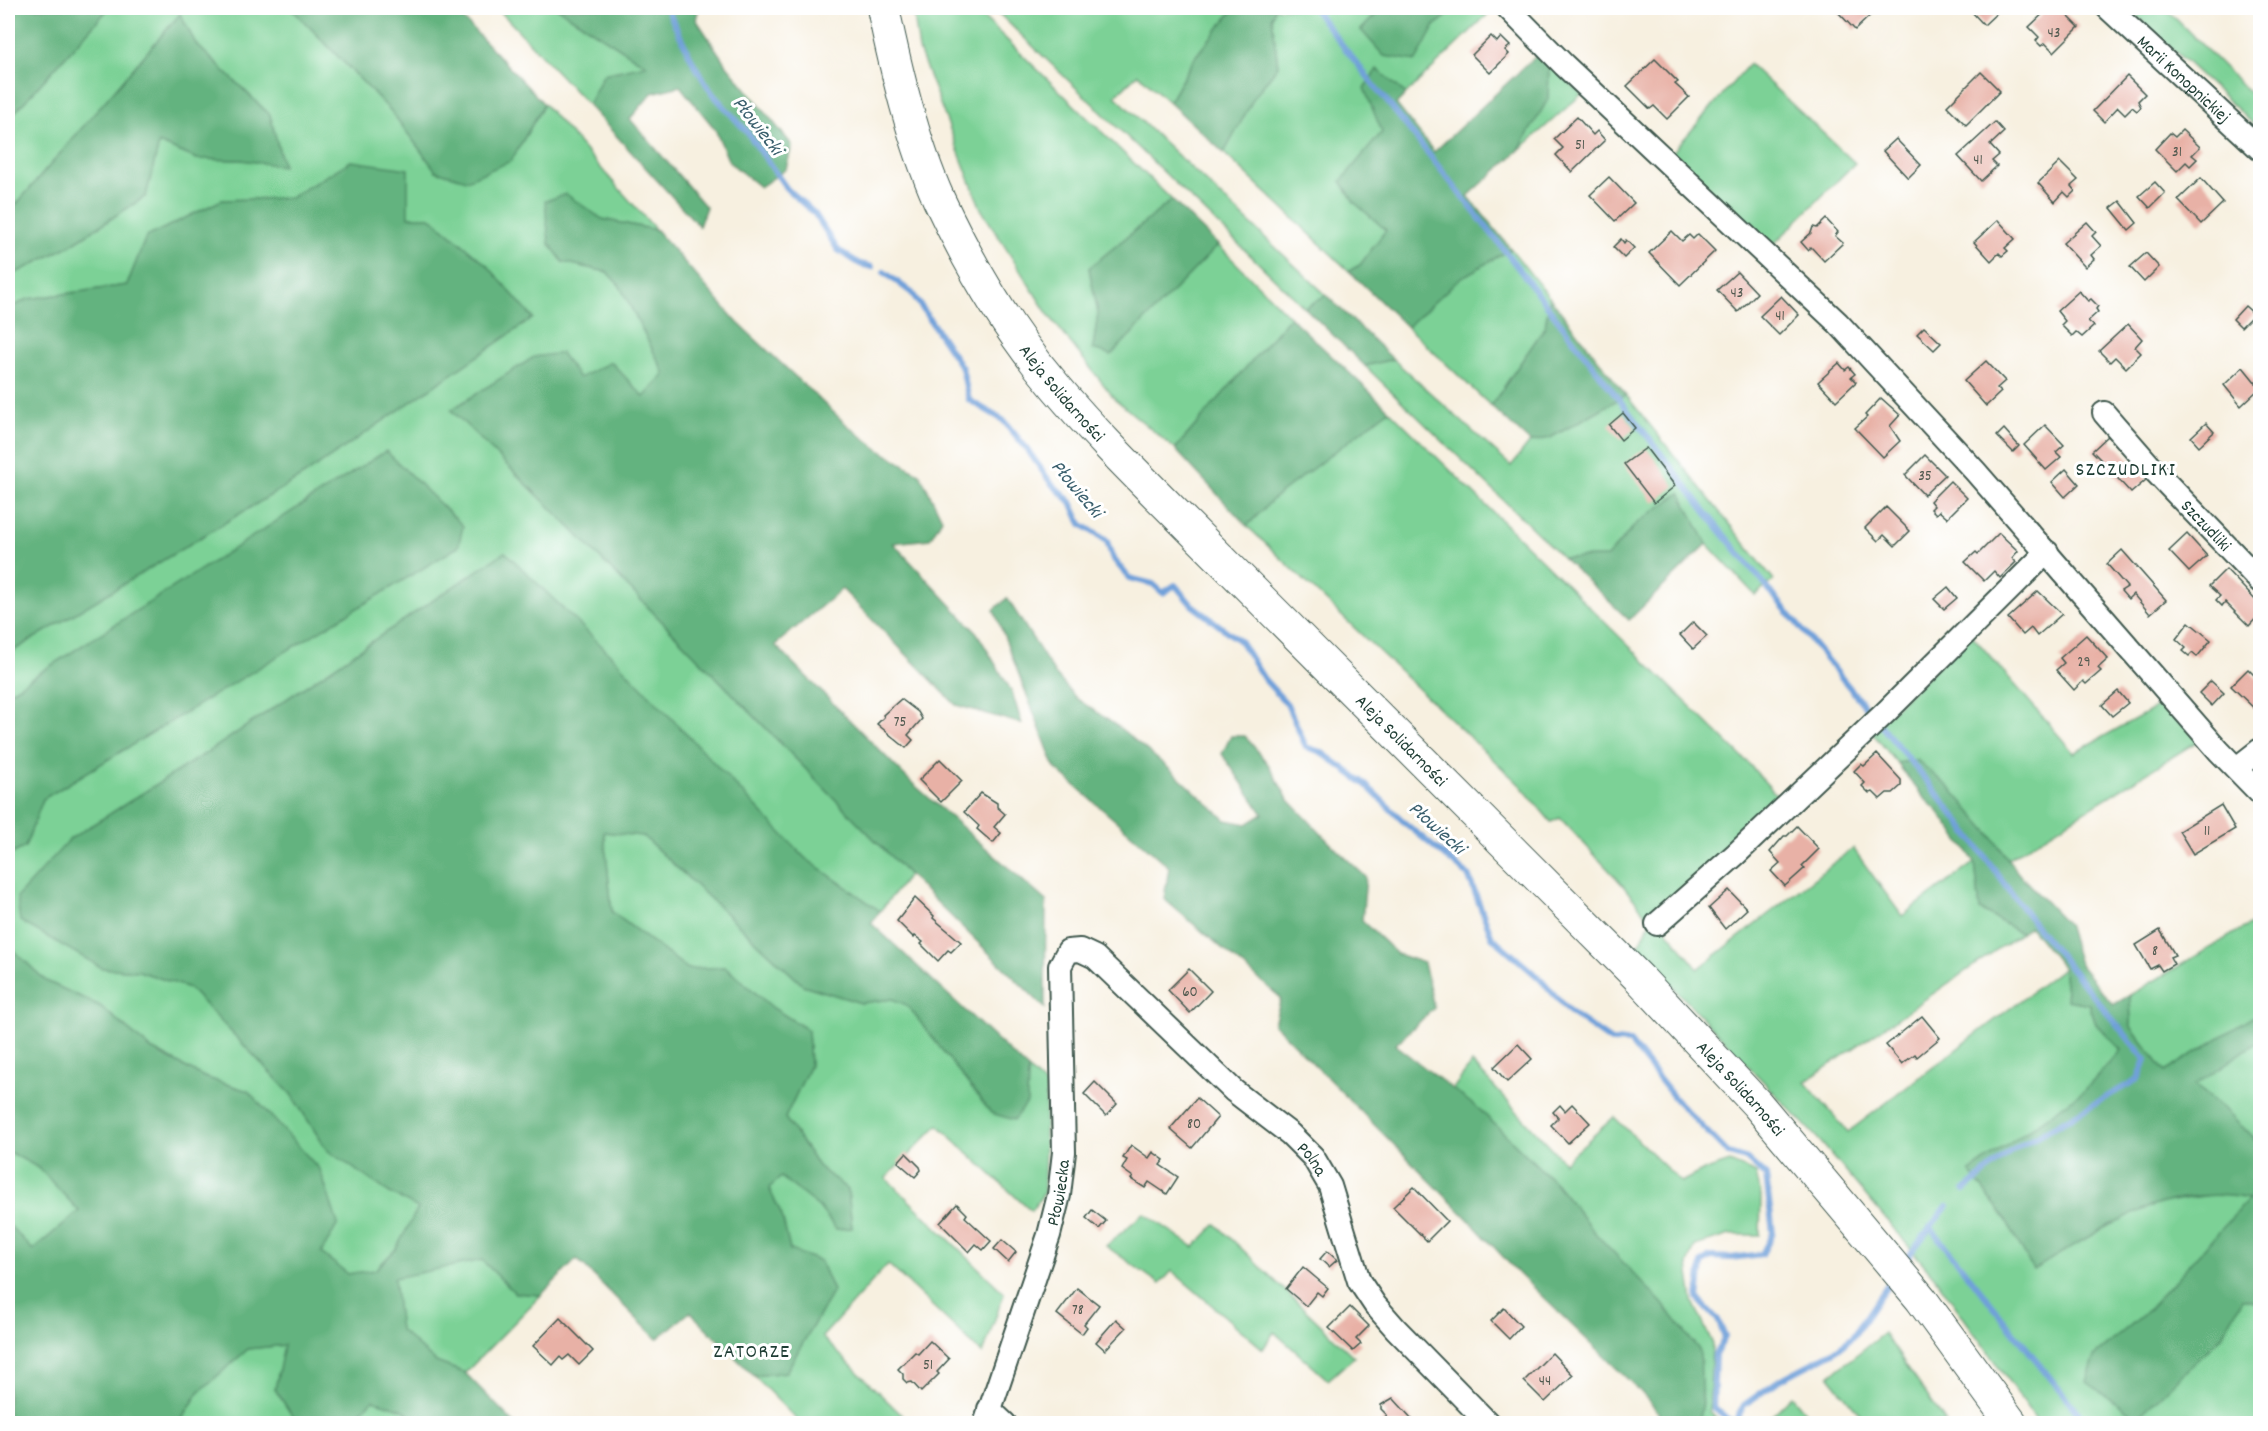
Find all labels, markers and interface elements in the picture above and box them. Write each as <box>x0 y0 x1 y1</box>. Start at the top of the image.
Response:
house number: 43 <box>2048 23 2060 45</box>
street label: Marii Konopnickiej <box>2130 31 2235 130</box>
water label: Płowiecki <box>725 91 791 165</box>
house number: 51 <box>1575 135 1585 157</box>
house number: 31 <box>2172 142 2182 164</box>
house number: 41 <box>1973 150 1983 172</box>
house number: 43 <box>1731 283 1743 305</box>
house number: 41 <box>1775 306 1785 328</box>
street label: Aleja Solidarności <box>1012 340 1109 449</box>
water label: Płowiecki <box>1043 455 1111 528</box>
district label: SZCZUDLIKI <box>2075 457 2177 485</box>
house number: 35 <box>1918 466 1932 488</box>
street label: Szczudliki <box>2174 495 2236 558</box>
house number: 29 <box>2077 652 2091 674</box>
street label: Aleja Solidarności <box>1348 690 1452 794</box>
house number: 75 <box>894 712 906 734</box>
water label: Płowiecki <box>1401 796 1473 865</box>
house number: 11 <box>2204 821 2210 843</box>
house number: 8 <box>2152 941 2158 963</box>
house number: 60 <box>1182 982 1198 1004</box>
street label: Aleja Solidarności <box>1689 1037 1789 1143</box>
house number: 80 <box>1187 1114 1201 1136</box>
street label: Polna <box>1290 1138 1332 1182</box>
street label: Płowiecka <box>1042 1158 1078 1229</box>
house number: 78 <box>1072 1300 1084 1322</box>
district label: ZATORZE <box>713 1339 791 1367</box>
house number: 51 <box>923 1355 933 1377</box>
house number: 44 <box>1539 1371 1551 1393</box>

